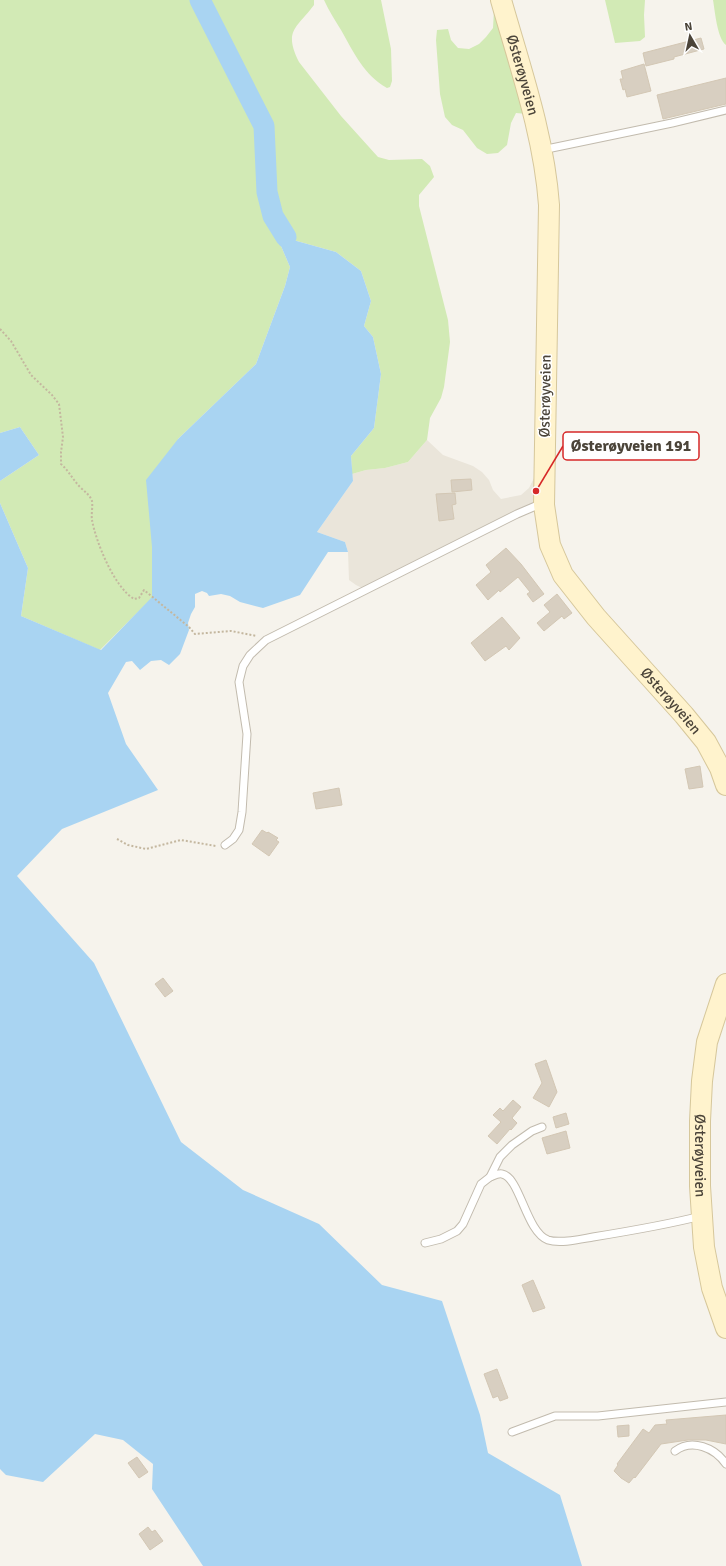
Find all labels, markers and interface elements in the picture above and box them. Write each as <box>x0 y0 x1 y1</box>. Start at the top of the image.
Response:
north arrow <box>670 16 710 56</box>
text: N <box>684 20 693 34</box>
street label: Østerøyveien <box>503 32 542 117</box>
street label: Østerøyveien <box>535 354 555 438</box>
callout: Østerøyveien 191 <box>563 432 699 460</box>
text: Østerøyveien 191 <box>571 436 692 456</box>
street label: Østerøyveien <box>637 664 705 738</box>
street label: Østerøyveien <box>691 1114 710 1198</box>

